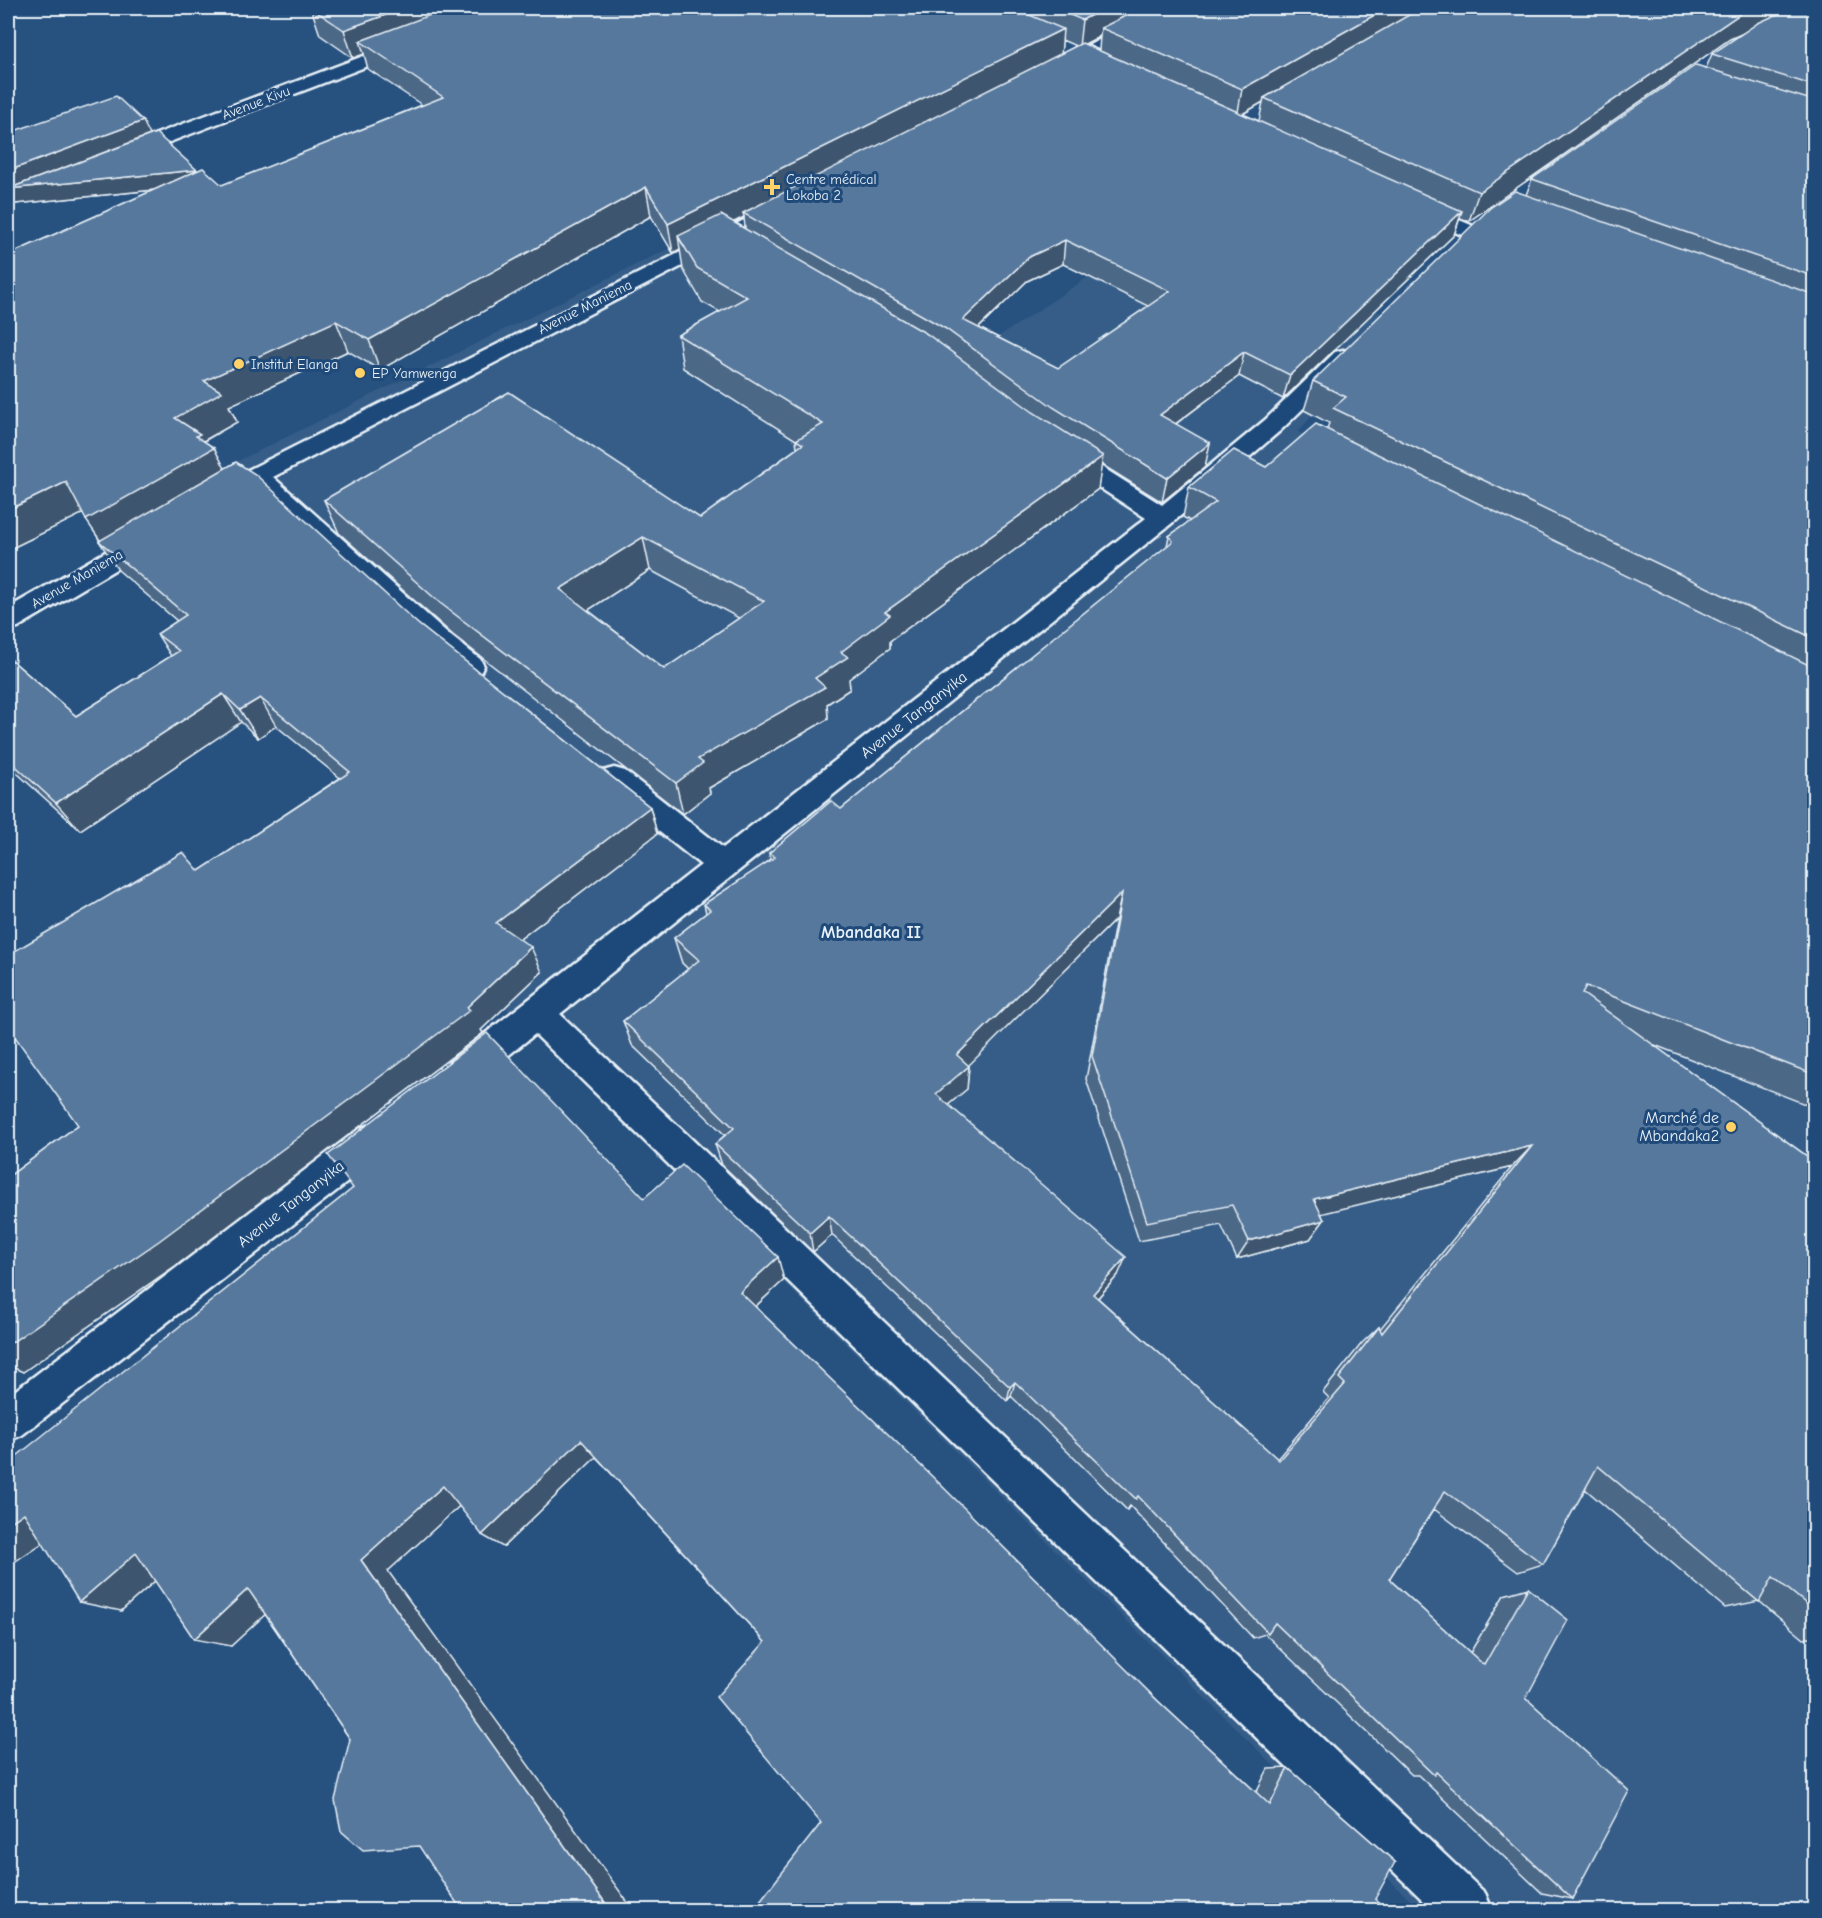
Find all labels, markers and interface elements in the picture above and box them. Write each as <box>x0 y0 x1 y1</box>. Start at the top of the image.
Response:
street label: Avenue Kivu <box>220 82 292 124</box>
place label: Centre médical Lokoba 2 <box>786 171 877 204</box>
marker: Centre médical Lokoba 2 <box>763 178 781 196</box>
street label: Avenue Maniema <box>535 276 635 338</box>
place label: Institut Elanga <box>251 356 338 373</box>
marker: Institut Elanga <box>232 357 246 371</box>
place label: EP Yamwenga <box>372 365 457 382</box>
marker: EP Yamwenga <box>353 366 367 380</box>
street label: Avenue Maniema <box>28 546 126 612</box>
street label: Avenue Tanganyika <box>857 668 971 762</box>
district label: Mbandaka II <box>821 922 921 943</box>
place label: Marché de Mbandaka2 <box>1639 1109 1719 1145</box>
marker: Marché de Mbandaka2 <box>1724 1120 1738 1134</box>
street label: Avenue Tanganyika <box>234 1157 348 1251</box>

